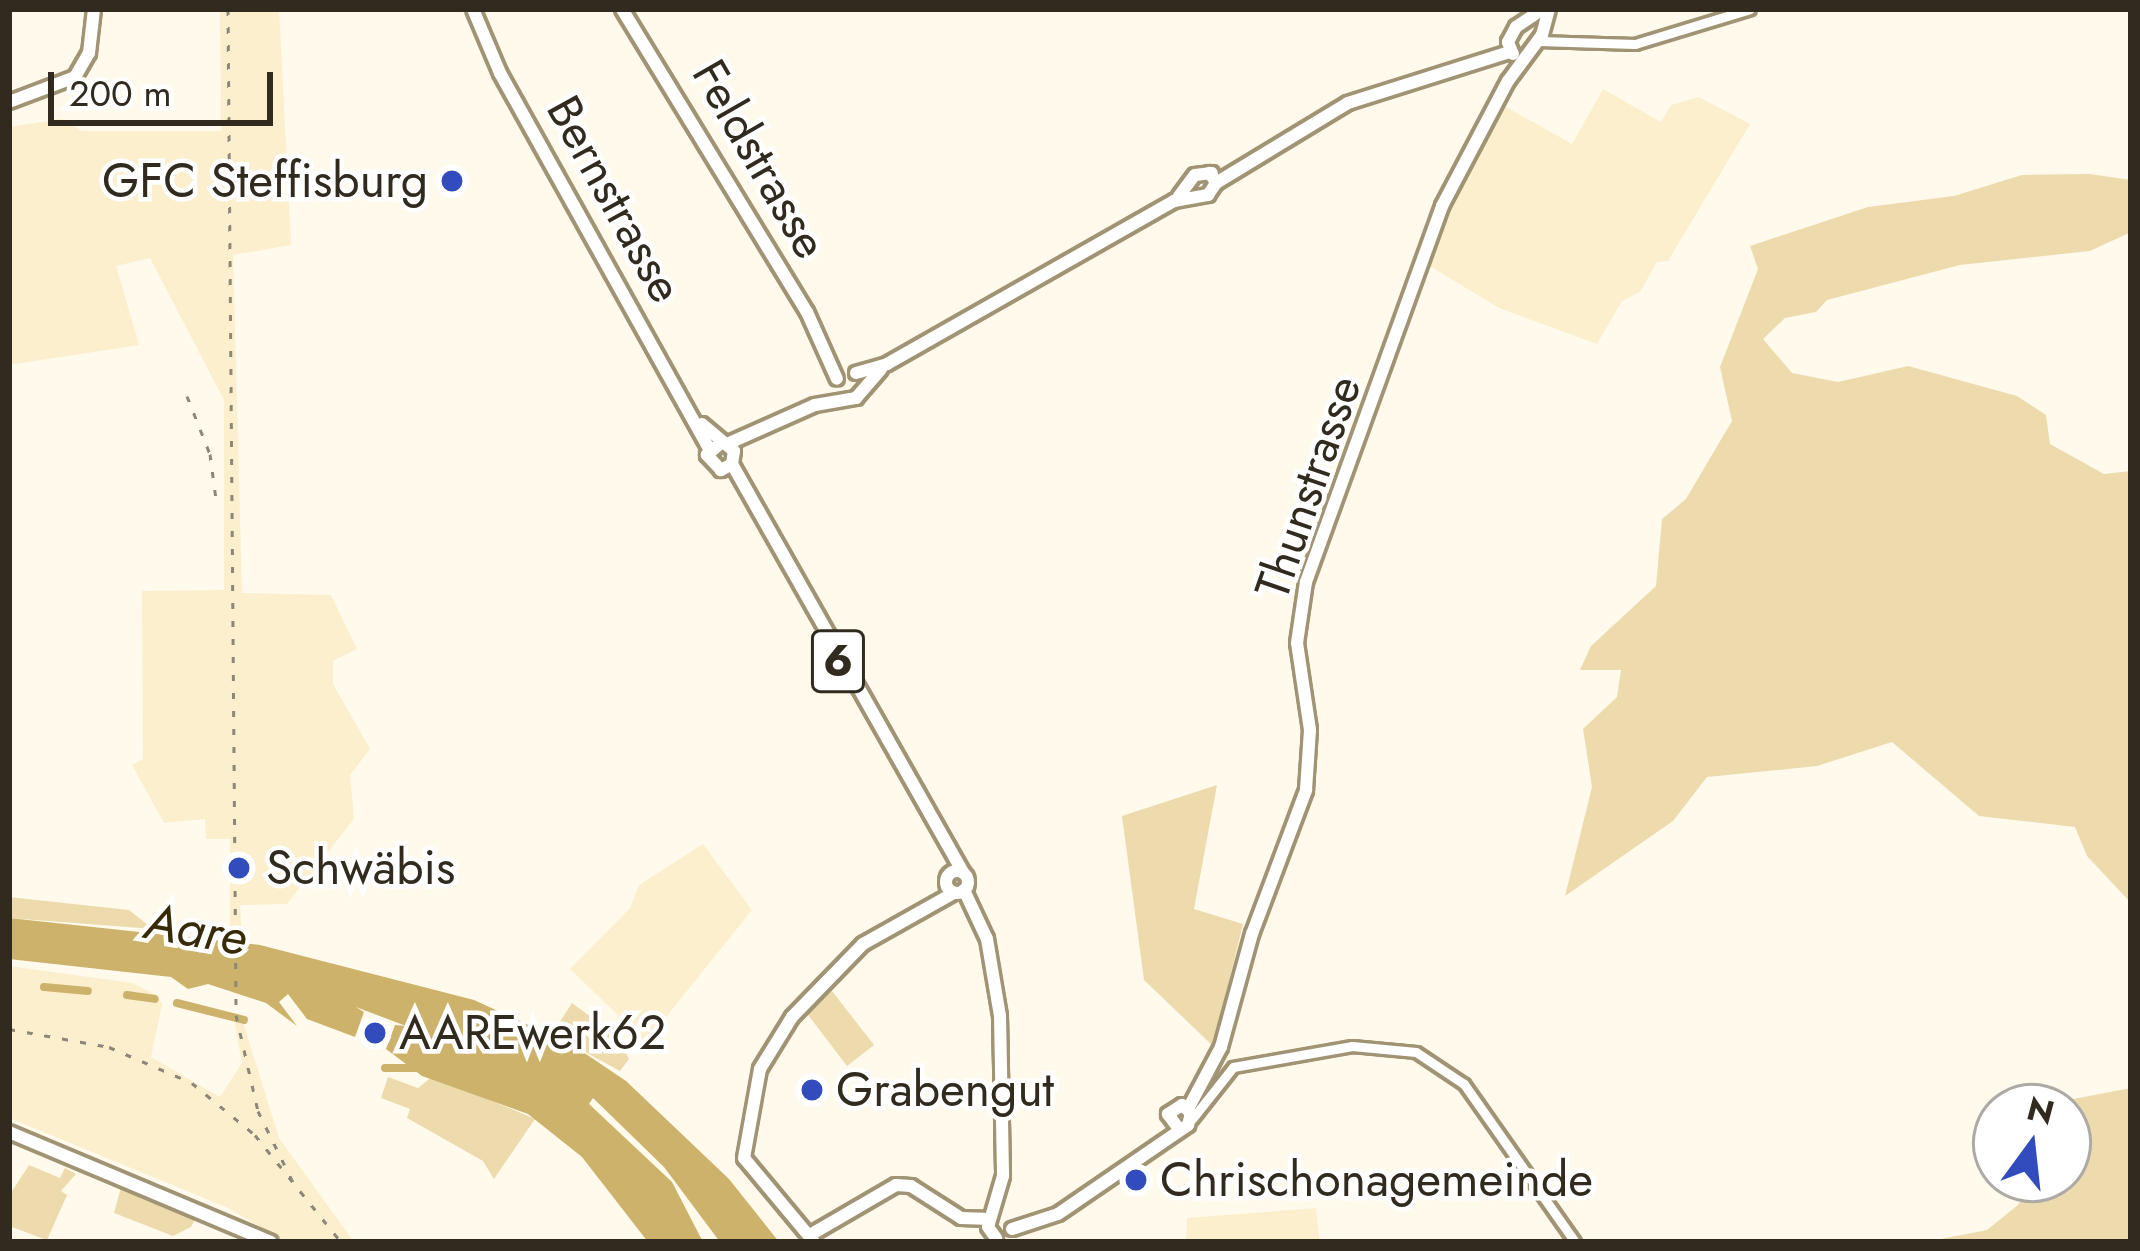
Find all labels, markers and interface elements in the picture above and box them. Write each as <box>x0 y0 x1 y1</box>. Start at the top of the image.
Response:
scale bar <box>54 48 279 122</box>
street label: Feldstrasse <box>680 50 840 268</box>
text: 200 m <box>69 67 172 119</box>
street label: Bernstrasse <box>535 86 695 312</box>
place label: GFC Steffisburg <box>102 152 428 210</box>
marker: GFC Steffisburg <box>439 168 465 194</box>
street label: Thunstrasse <box>1243 368 1373 606</box>
road number: 6 <box>808 622 868 700</box>
place label: Schwäbis <box>266 839 455 897</box>
marker: Schwäbis <box>223 852 255 884</box>
water label: Aare <box>140 890 252 968</box>
place label: AAREwerk62 <box>399 1004 666 1062</box>
marker: AAREwerk62 <box>362 1020 388 1046</box>
place label: Grabengut <box>836 1061 1054 1119</box>
marker: Grabengut <box>799 1077 825 1103</box>
north arrow <box>1972 1083 2092 1203</box>
text: N <box>2022 1085 2059 1137</box>
place label: Chrischonagemeinde <box>1160 1151 1593 1209</box>
marker: Chrischonagemeinde <box>1123 1167 1149 1193</box>

